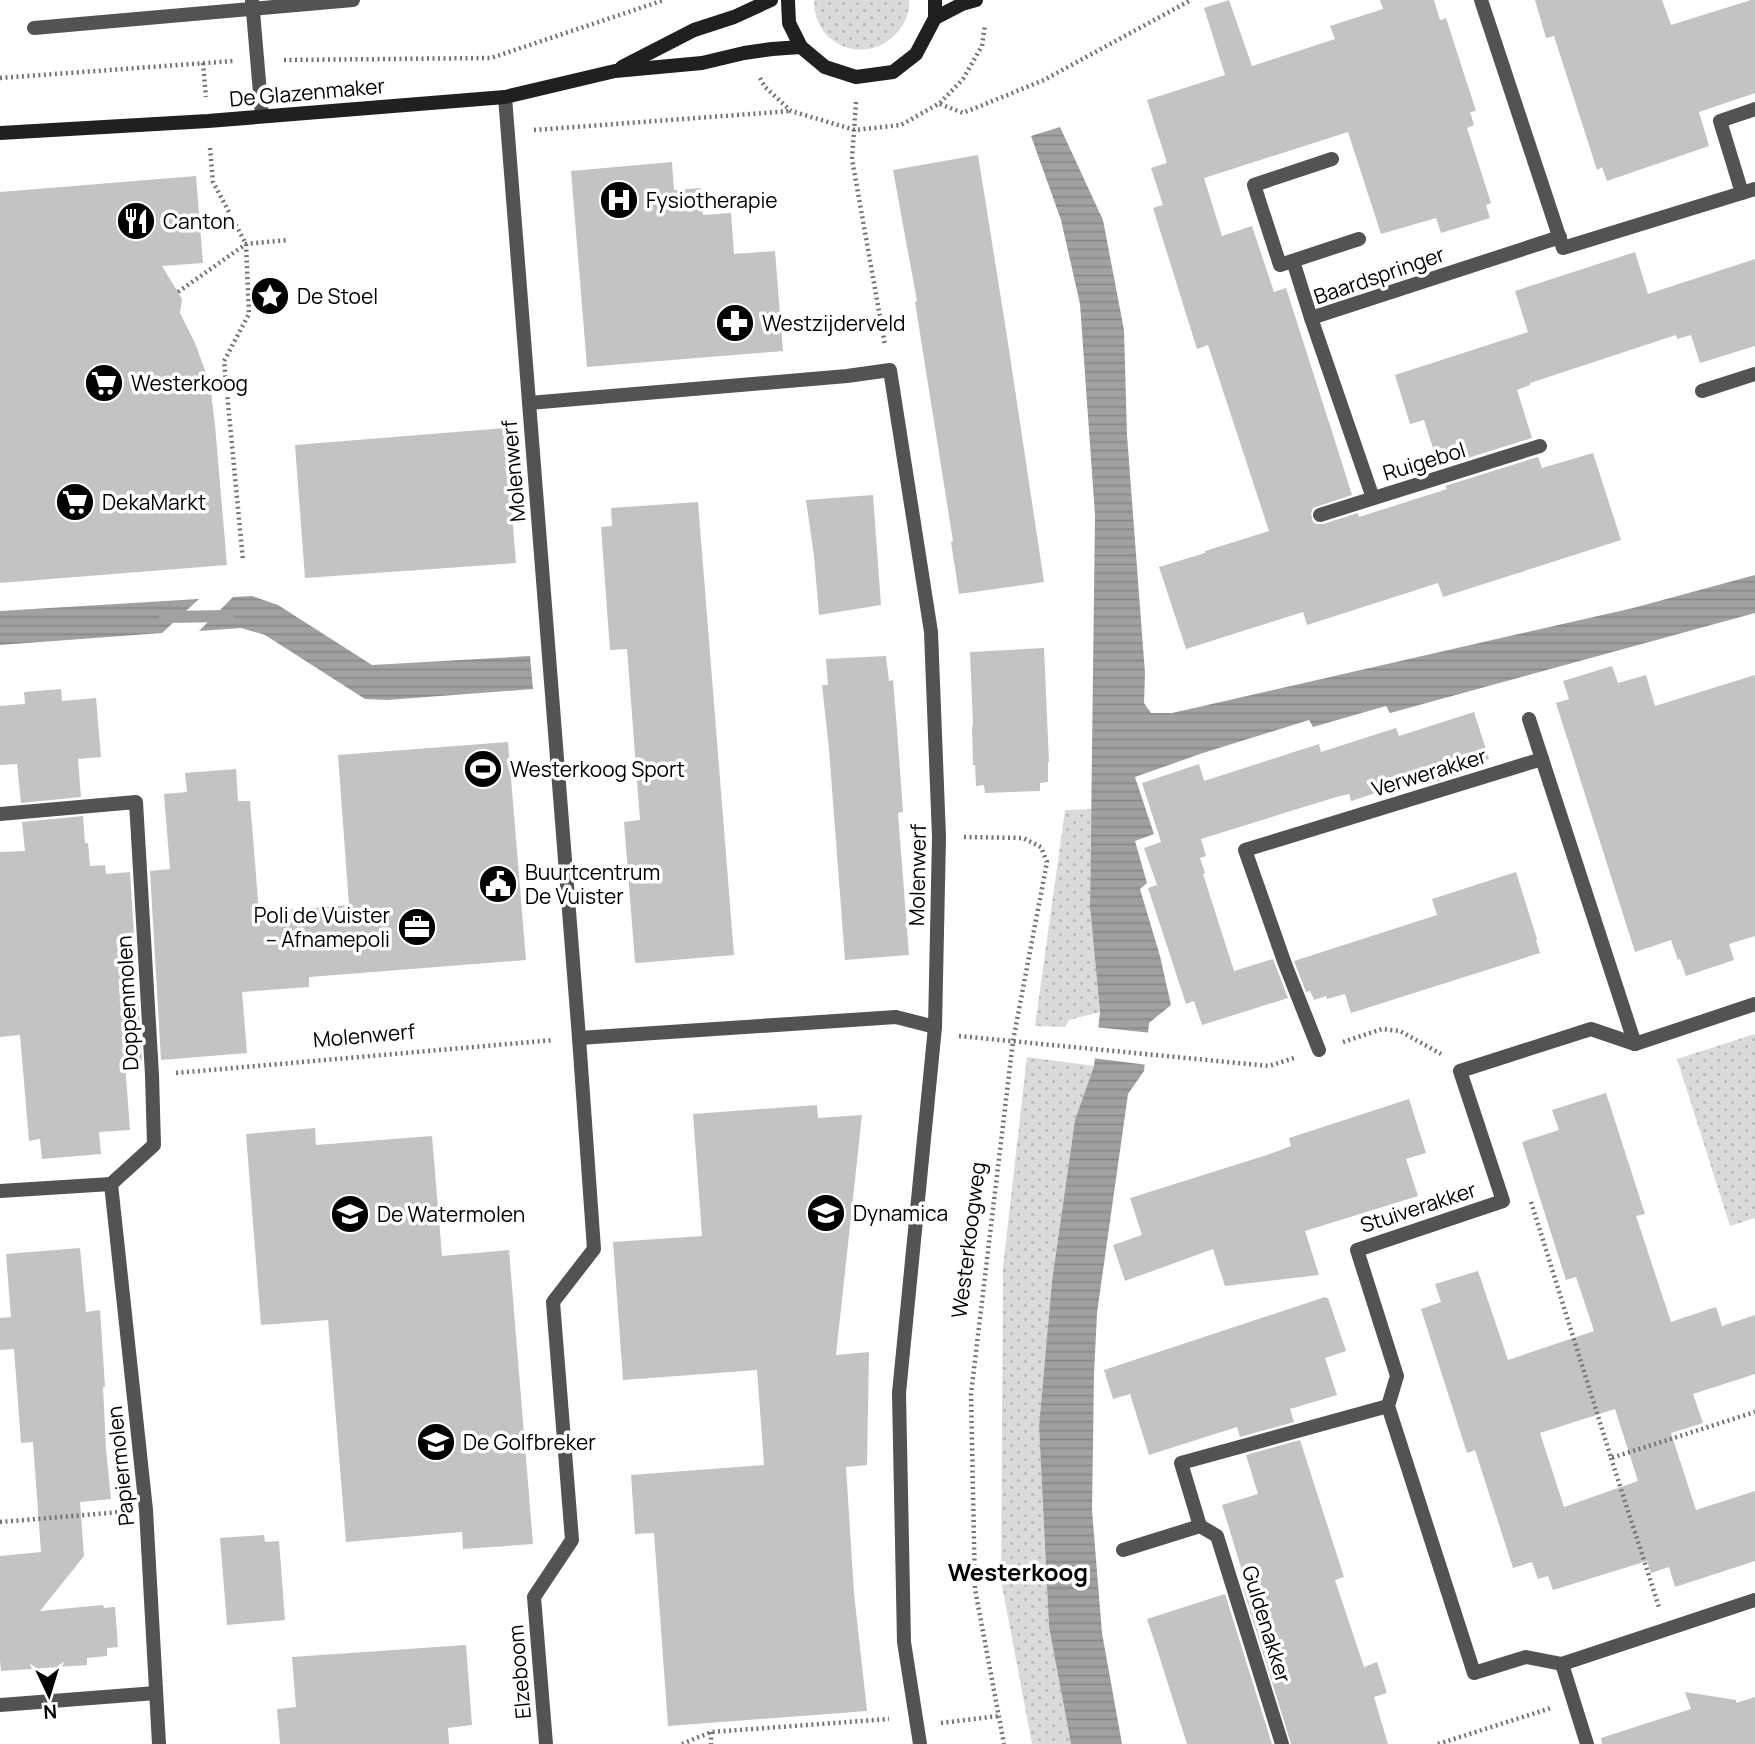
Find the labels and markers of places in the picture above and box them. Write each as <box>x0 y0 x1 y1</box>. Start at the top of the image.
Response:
hospital icon: Fysiotherapie <box>598 179 640 221</box>
place label: Fysiotherapie <box>646 186 778 214</box>
restaurant icon: Canton <box>115 200 157 242</box>
place label: Canton <box>163 207 235 235</box>
place icon: De Stoel <box>249 275 291 317</box>
place label: De Stoel <box>297 282 378 310</box>
pharmacy icon: Westzijderveld <box>714 302 756 344</box>
place label: Westzijderveld <box>762 309 906 337</box>
supermarket icon: Westerkoog <box>83 362 125 404</box>
place label: Westerkoog <box>131 369 248 397</box>
supermarket icon: DekaMarkt <box>54 481 96 523</box>
place label: DekaMarkt <box>102 488 206 516</box>
sports icon: Westerkoog Sport <box>462 748 504 790</box>
place label: Westerkoog Sport <box>510 755 685 783</box>
place label: Buurtcentrum De Vuister <box>525 858 660 910</box>
public building icon: Buurtcentrum De Vuister <box>477 863 519 905</box>
place label: Poli de Vuister – Afnamepoli <box>254 901 390 953</box>
office icon: Poli de Vuister – Afnamepoli <box>396 906 438 948</box>
school or university icon: Dynamica <box>805 1192 847 1234</box>
school or university icon: De Watermolen <box>329 1193 371 1235</box>
place label: Dynamica <box>853 1199 948 1227</box>
place label: De Watermolen <box>377 1200 525 1228</box>
school or university icon: De Golfbreker <box>415 1421 457 1463</box>
place label: De Golfbreker <box>463 1428 596 1456</box>

